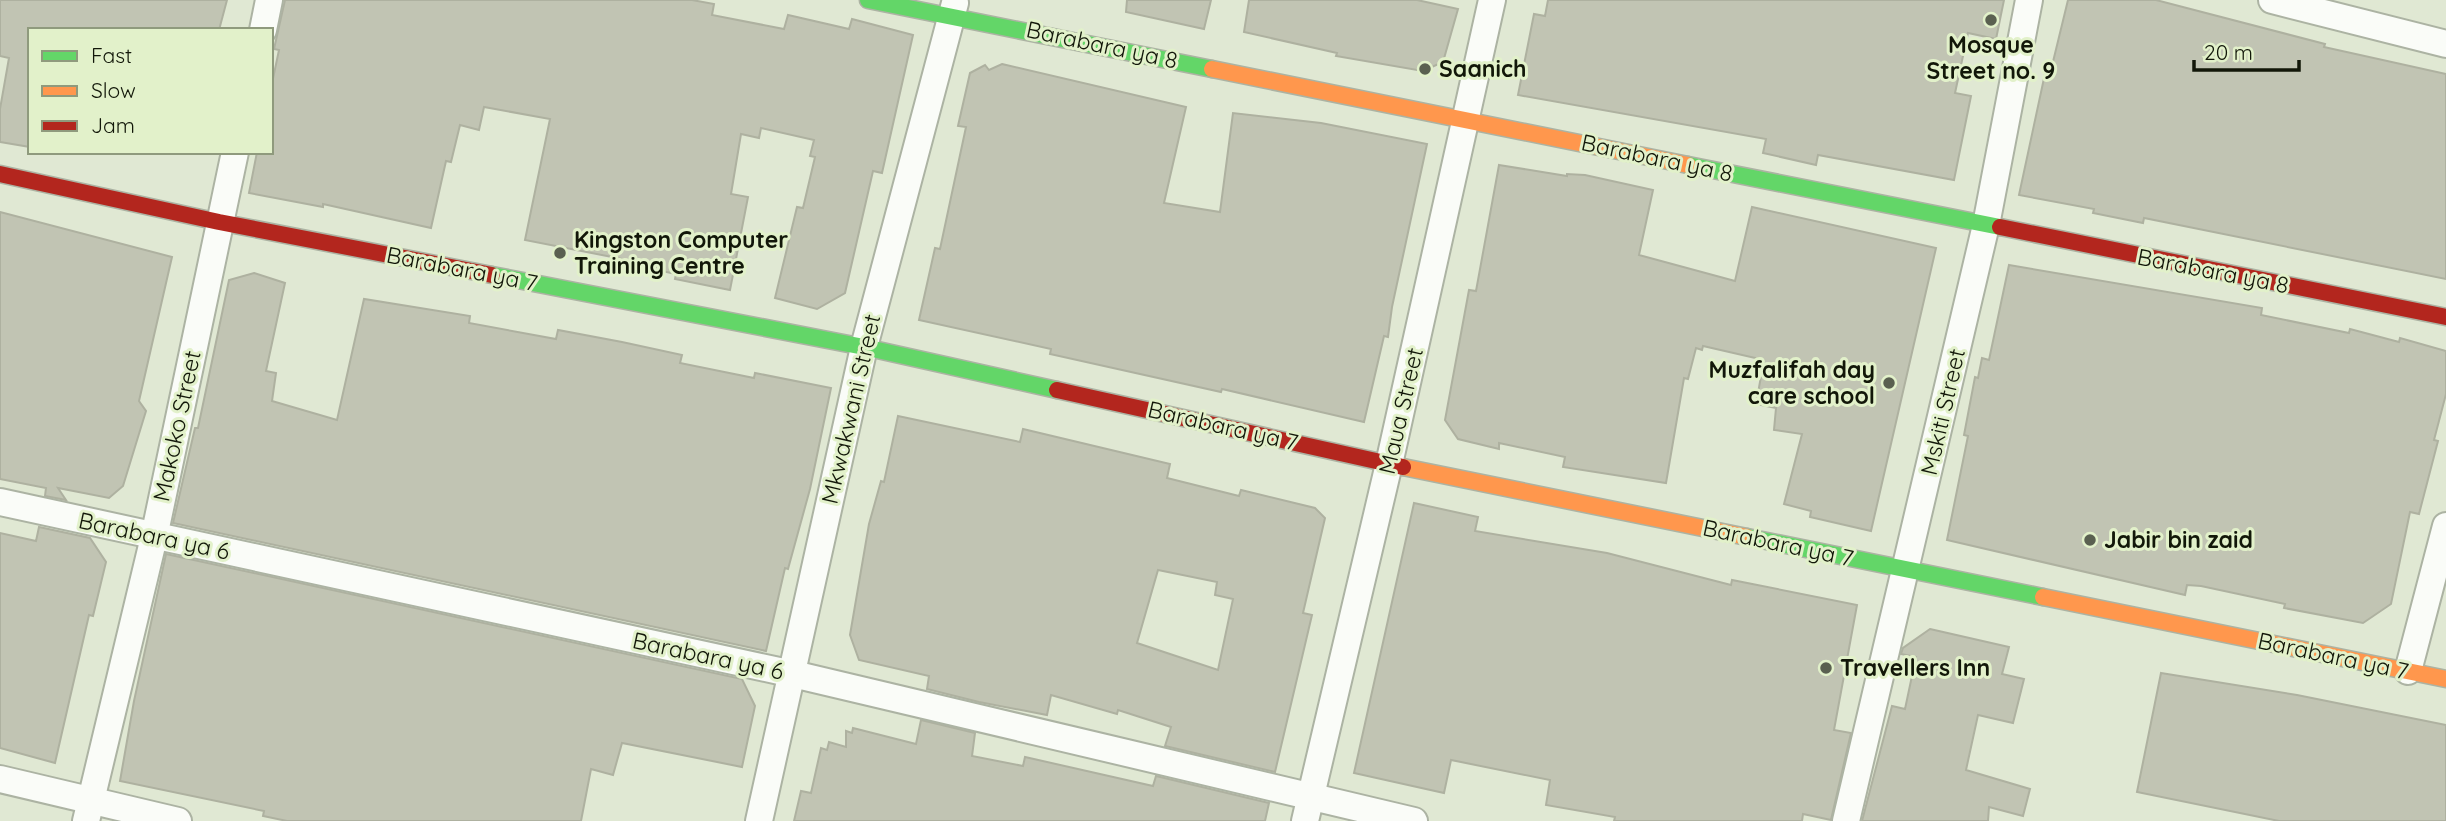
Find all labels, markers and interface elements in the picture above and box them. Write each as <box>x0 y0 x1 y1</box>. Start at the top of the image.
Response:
marker: Mosque Street no. 9 <box>1983 12 1999 28</box>
street label: Barabara ya 8 <box>1024 14 1180 75</box>
legend <box>28 28 273 154</box>
scale bar <box>2194 28 2299 72</box>
place label: Mosque Street no. 9 <box>1927 30 2055 85</box>
text: 20 m <box>2204 39 2253 65</box>
text: Fast <box>91 42 132 68</box>
place label: Saanich <box>1439 54 1526 83</box>
marker: Saanich <box>1417 61 1433 77</box>
text: Slow <box>91 77 136 103</box>
text: Jam <box>91 112 135 138</box>
street label: Barabara ya 8 <box>1579 127 1735 188</box>
place label: Kingston Computer Training Centre <box>574 225 788 280</box>
street label: Barabara ya 7 <box>384 240 540 297</box>
street label: Barabara ya 8 <box>2135 242 2291 299</box>
marker: Kingston Computer Training Centre <box>552 245 568 261</box>
street label: Mkwakwani Street <box>815 311 886 506</box>
street label: Maua Street <box>1372 345 1429 477</box>
street label: Mskiti Street <box>1914 346 1971 478</box>
street label: Makoko Street <box>146 348 207 504</box>
place label: Muzfalifah day care school <box>1709 355 1875 410</box>
marker: Muzfalifah day care school <box>1881 375 1897 391</box>
street label: Barabara ya 7 <box>1145 394 1301 457</box>
street label: Barabara ya 6 <box>76 505 232 566</box>
street label: Barabara ya 7 <box>1700 512 1856 573</box>
place label: Jabir bin zaid <box>2104 525 2253 554</box>
marker: Jabir bin zaid <box>2082 532 2098 548</box>
street label: Barabara ya 6 <box>630 625 786 686</box>
street label: Barabara ya 7 <box>2255 625 2411 686</box>
place label: Travellers Inn <box>1840 653 1990 682</box>
marker: Travellers Inn <box>1818 660 1834 676</box>

